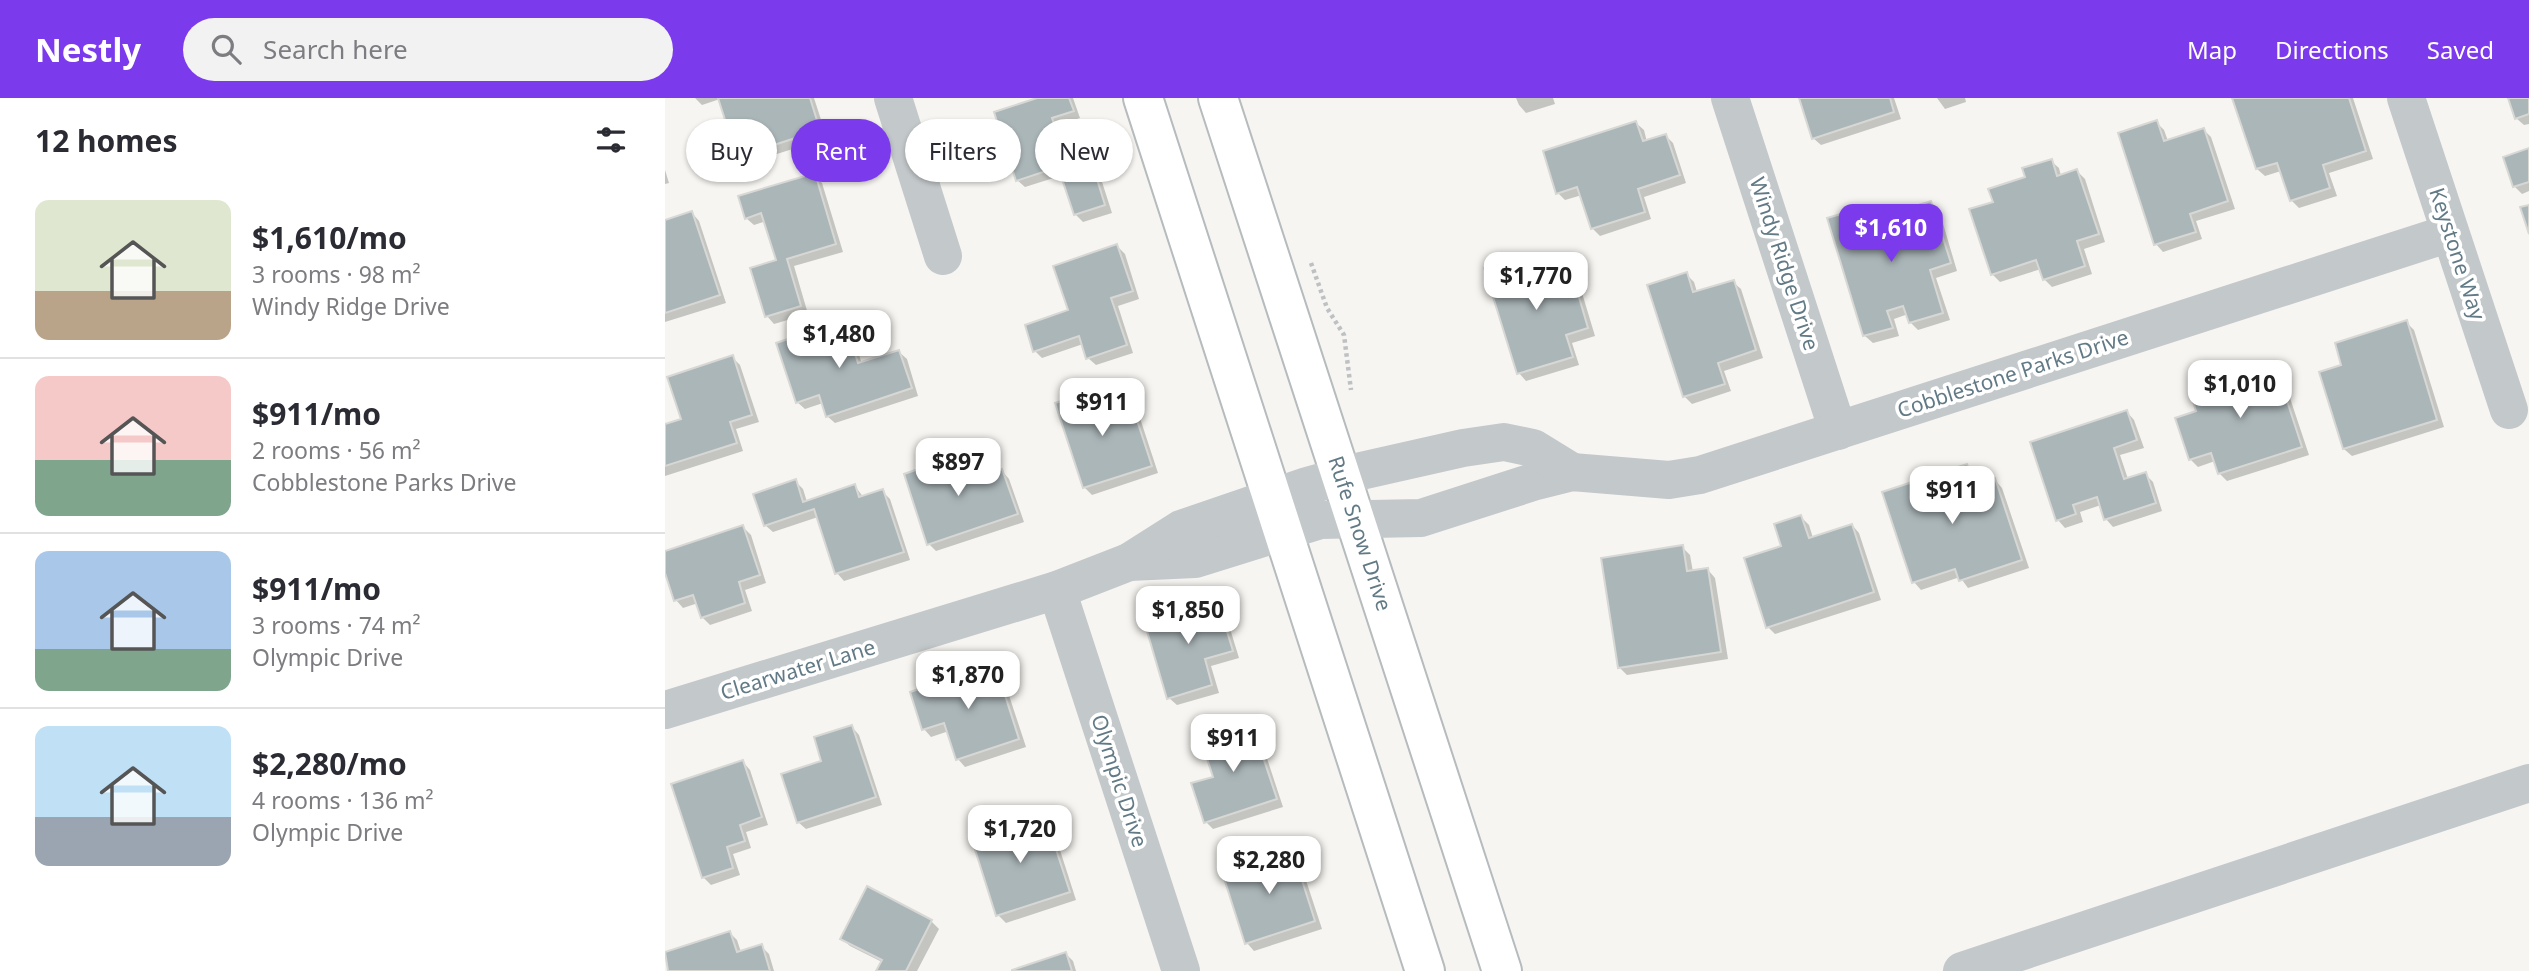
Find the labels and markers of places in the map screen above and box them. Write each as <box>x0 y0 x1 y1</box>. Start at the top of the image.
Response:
pin: $1,610 <box>1834 204 1948 264</box>
pin: $1,770 <box>1479 252 1593 312</box>
pin: $1,480 <box>782 310 896 370</box>
pin: $1,010 <box>2183 360 2297 420</box>
pin: $911 <box>1061 378 1143 438</box>
pin: $897 <box>917 438 999 498</box>
pin: $911 <box>1911 466 1993 526</box>
pin: $1,850 <box>1131 587 1245 646</box>
pin: $1,870 <box>911 652 1025 711</box>
pin: $911 <box>1192 714 1274 774</box>
pin: $1,720 <box>963 806 1077 865</box>
pin: $2,280 <box>1212 836 1326 896</box>

